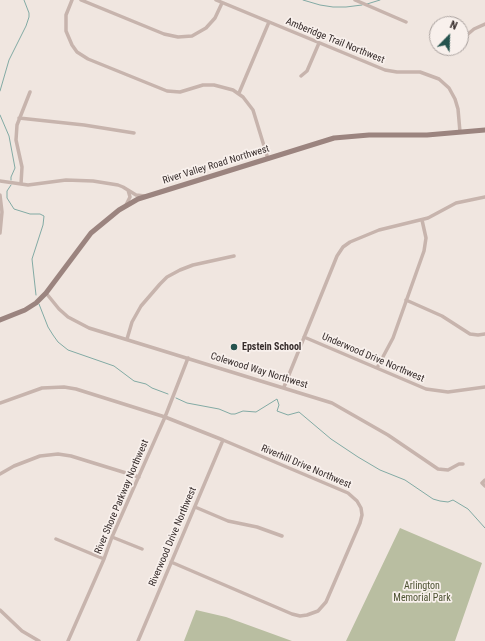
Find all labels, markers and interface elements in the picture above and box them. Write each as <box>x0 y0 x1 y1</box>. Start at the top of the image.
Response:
street label: Amberidge Trail Northwest <box>284 16 386 66</box>
north arrow <box>429 16 469 56</box>
text: N <box>448 18 459 33</box>
street label: River Valley Road Northwest <box>161 143 271 187</box>
street label: Underwood Drive Northwest <box>320 331 426 385</box>
place label: Epstein School <box>242 341 301 353</box>
marker: Epstein School <box>229 342 239 352</box>
street label: Colewood Way Northwest <box>209 350 309 392</box>
street label: River Shore Parkway Northwest <box>92 438 152 556</box>
street label: Riverhill Drive Northwest <box>259 443 353 491</box>
street label: Riverwood Drive Northwest <box>147 486 199 588</box>
park label: Arlington Memorial Park <box>393 580 451 604</box>

